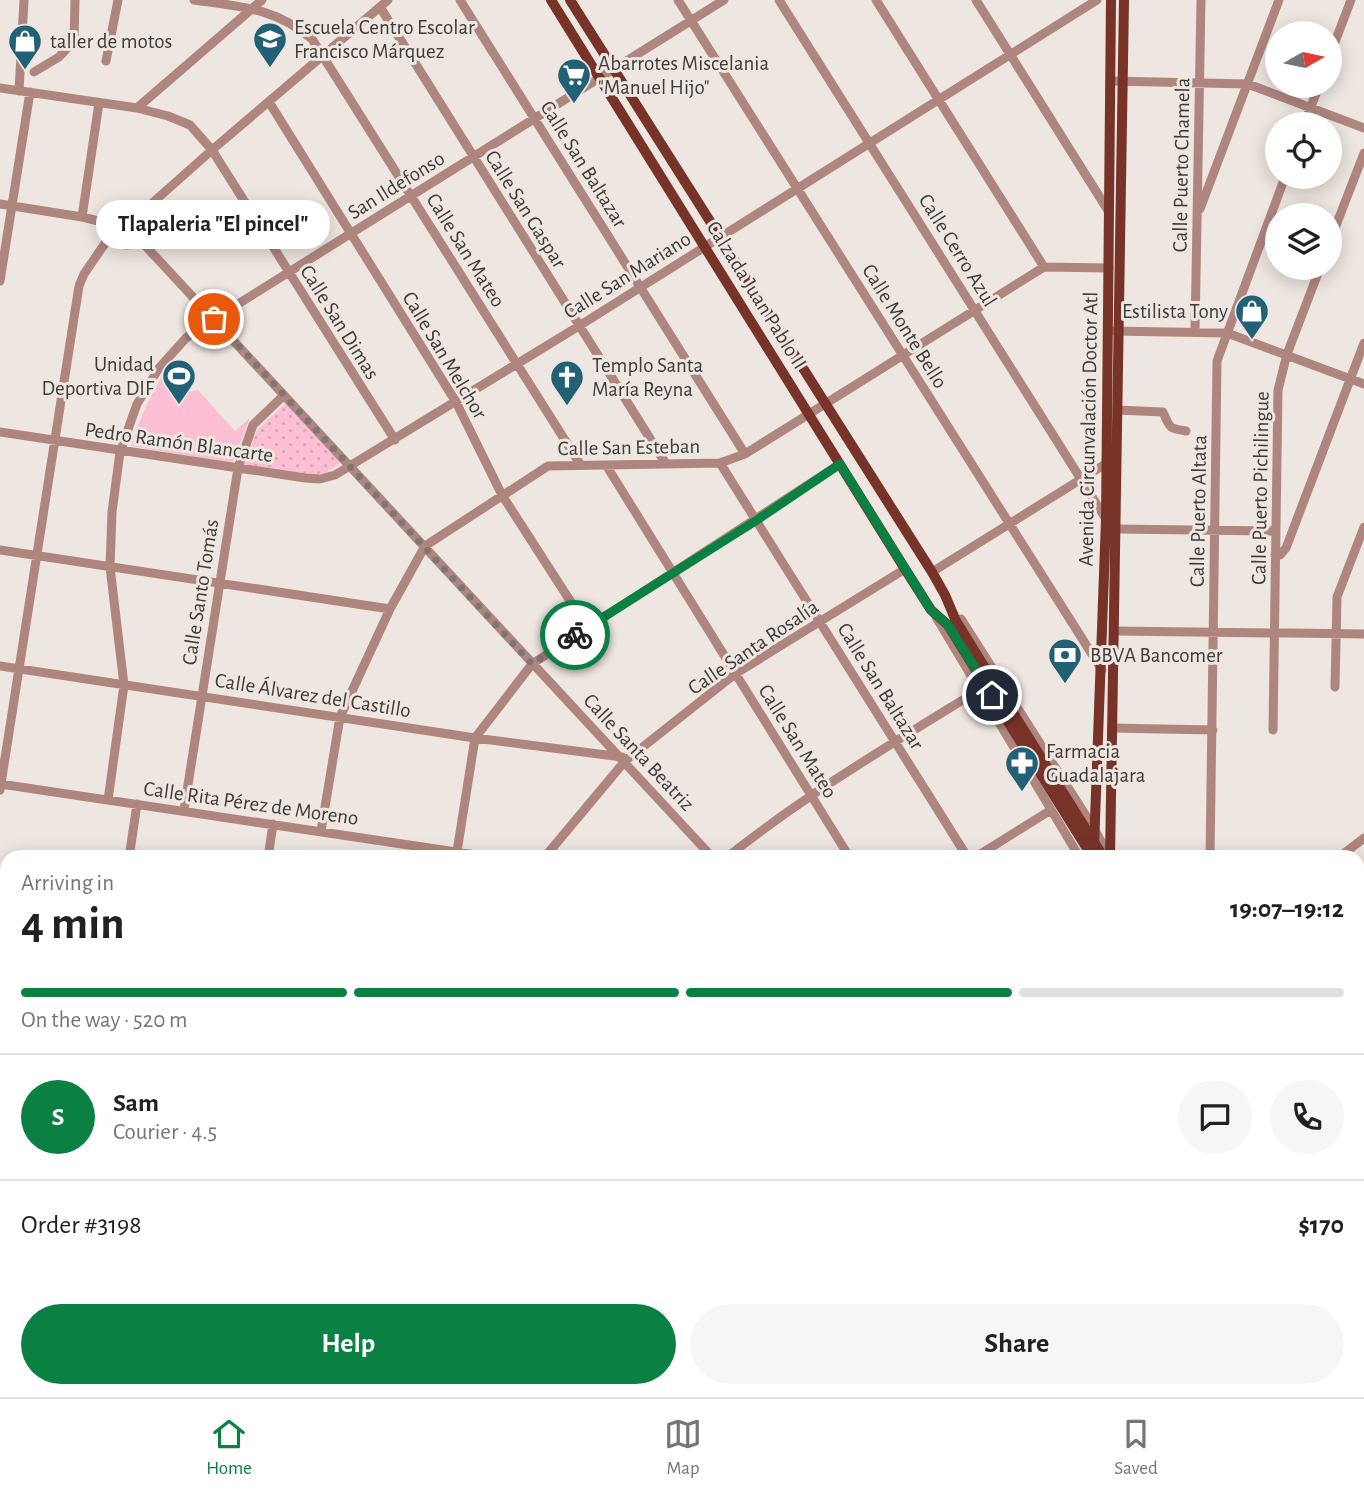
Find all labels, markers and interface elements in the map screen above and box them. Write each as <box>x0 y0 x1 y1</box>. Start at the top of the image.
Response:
place label: Escuela Centro Escolar Francisco Márquez <box>294 17 475 62</box>
school or university icon: Escuela Centro Escolar Francisco Márquez <box>251 20 289 69</box>
north arrow <box>1265 21 1342 98</box>
map controls <box>1265 21 1342 280</box>
shop icon: taller de motos <box>6 22 44 71</box>
place label: taller de motos <box>50 31 172 52</box>
place label: Abarrotes Miscelania "Manuel Hijo" <box>598 53 769 98</box>
supermarket icon: Abarrotes Miscelania "Manuel Hijo" <box>555 56 593 105</box>
street label: Calle Puerto Chamela <box>1169 77 1194 253</box>
street label: Calle San Baltazar <box>536 97 631 231</box>
button: locate <box>1265 112 1342 189</box>
street label: San Ildefonso <box>344 147 448 223</box>
street label: Calle San Gaspar <box>481 147 570 272</box>
street label: Calle San Mateo <box>422 190 509 311</box>
street label: Calle Cerro Azul <box>915 190 1000 310</box>
callout: Tlapaleria "El pincel" <box>97 200 331 249</box>
button: layers <box>1265 203 1342 280</box>
text: Tlapaleria "El pincel" <box>118 213 308 236</box>
street label: Calzada Juan Pablo II <box>703 218 811 373</box>
street label: Calle San Mariano <box>560 228 695 323</box>
street label: Calle Monte Bello <box>858 260 951 392</box>
street label: Calle San Dimas <box>296 261 383 383</box>
street label: Calle San Melchor <box>398 288 491 423</box>
pin <box>184 289 244 349</box>
street label: Avenida Circunvalación Doctor Atl <box>1076 291 1101 567</box>
shop icon: Estilista Tony <box>1233 292 1271 341</box>
icon: bag <box>195 300 233 338</box>
place label: Estilista Tony <box>1122 301 1228 322</box>
place label: Unidad Deportiva DIF <box>41 354 155 399</box>
place label: Templo Santa María Reyna <box>592 355 704 400</box>
sports icon: Unidad Deportiva DIF <box>160 357 198 406</box>
church icon: Templo Santa María Reyna <box>548 358 586 407</box>
street label: Calle Puerto Pichilingue <box>1248 391 1273 585</box>
street label: Pedro Ramón Blancarte <box>83 419 275 466</box>
street label: Calle Puerto Altata <box>1187 434 1210 587</box>
street label: Calle San Esteban <box>558 436 700 459</box>
street label: Calle Santo Tomás <box>179 518 222 667</box>
street label: Calle Santa Rosalía <box>684 596 823 699</box>
courier <box>540 600 610 670</box>
icon: bike <box>556 616 594 654</box>
street label: Calle San Baltazar <box>833 619 928 753</box>
bank icon: BBVA Bancomer <box>1046 636 1084 685</box>
place label: BBVA Bancomer <box>1090 645 1223 666</box>
pin <box>962 665 1022 725</box>
street label: Calle Álvarez del Castillo <box>213 668 413 721</box>
icon: home <box>973 676 1011 714</box>
street label: Calle San Mateo <box>754 681 841 802</box>
street label: Calle Santa Beatriz <box>579 690 698 815</box>
place label: Farmacia Guadalajara <box>1046 741 1146 786</box>
pharmacy icon: Farmacia Guadalajara <box>1003 744 1041 793</box>
street label: Calle Rita Pérez de Moreno <box>142 778 360 829</box>
text: Arriving in <box>21 872 114 895</box>
text: 19:07–19:12 <box>1230 896 1344 922</box>
text: 4 min <box>21 901 125 947</box>
text: On the way · 520 m <box>21 1009 188 1032</box>
button: chat <box>1178 1080 1252 1154</box>
button: phone <box>1270 1080 1344 1154</box>
text: Sam <box>113 1090 159 1116</box>
text: S <box>52 1104 64 1130</box>
text: Courier · 4.5 <box>113 1121 217 1144</box>
text: Order #3198 <box>21 1212 142 1238</box>
text: $170 <box>1298 1212 1344 1238</box>
button: Help <box>21 1304 676 1384</box>
button: Share <box>690 1304 1344 1384</box>
tab: Home <box>206 1415 252 1480</box>
tab: Map <box>664 1415 702 1480</box>
tab: Saved <box>1114 1415 1158 1480</box>

